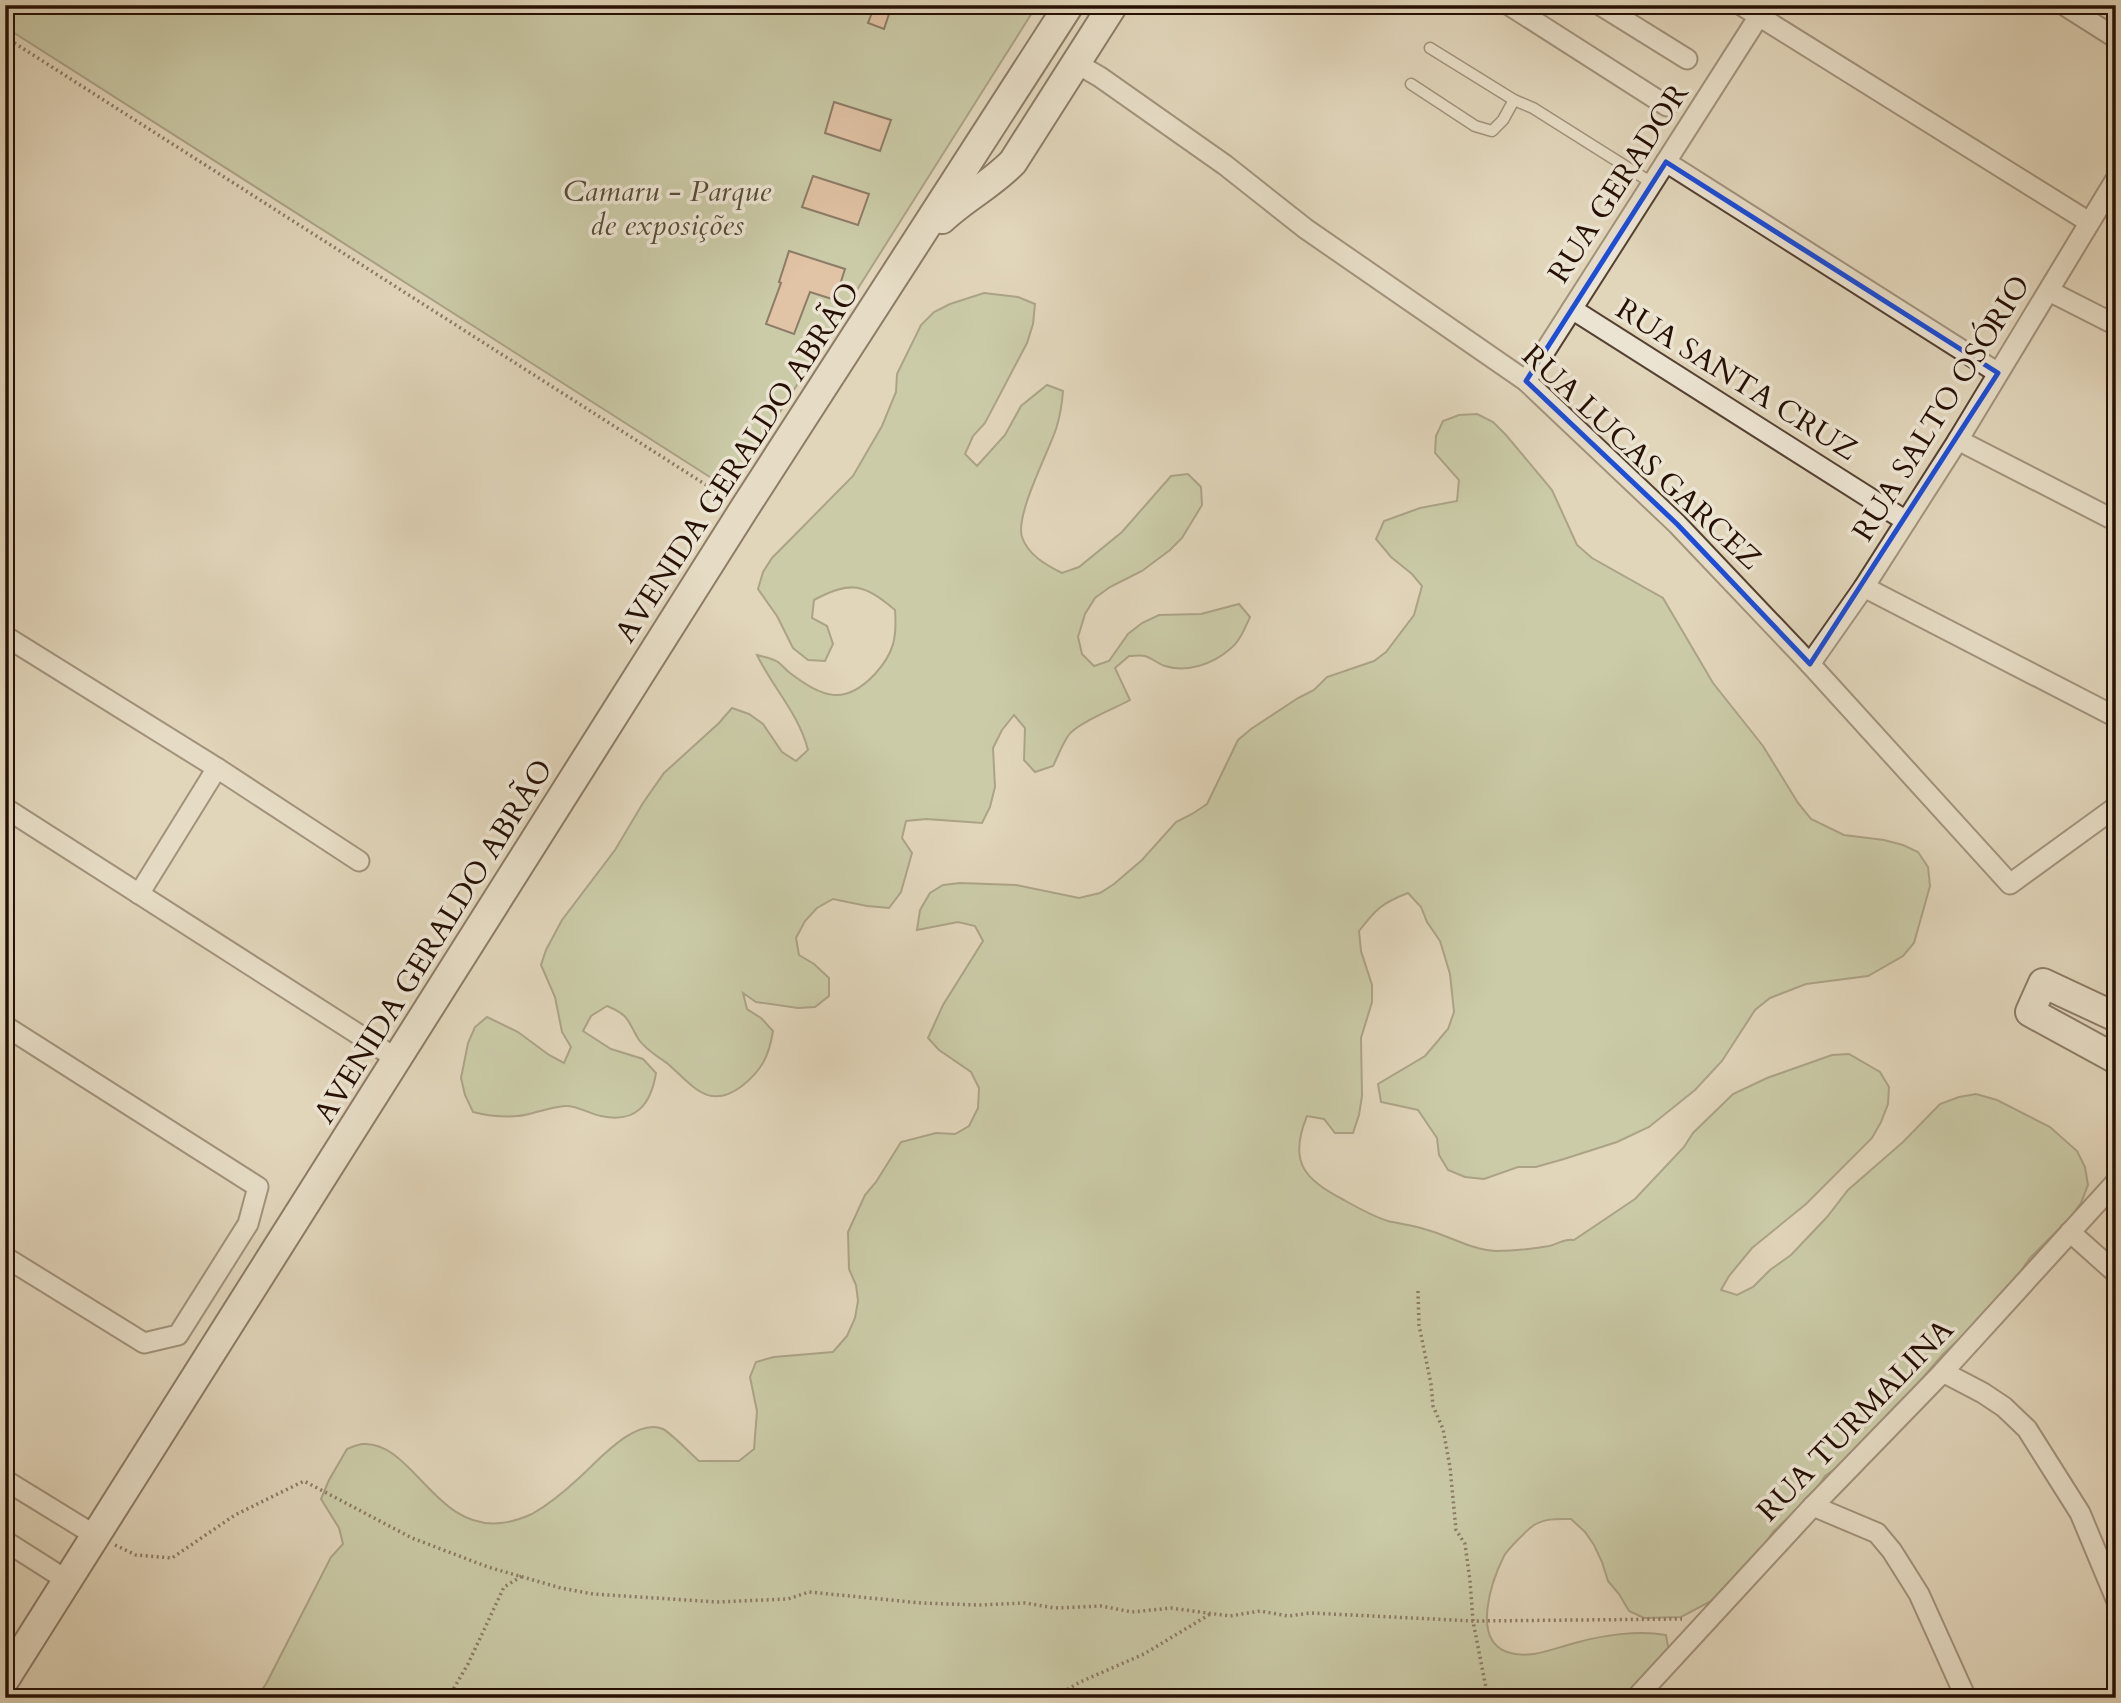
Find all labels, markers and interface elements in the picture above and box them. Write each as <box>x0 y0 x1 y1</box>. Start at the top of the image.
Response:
street label: RUA GERADOR <box>1539 75 1698 291</box>
park label: Camaru - Parque de exposições <box>563 171 771 246</box>
street label: RUA SALTO OSÓRIO <box>1843 267 2040 549</box>
street label: AVENIDA GERALDO ABRÃO <box>605 274 870 650</box>
street label: RUA SANTA CRUZ <box>1608 288 1865 470</box>
street label: RUA LUCAS GARCEZ <box>1513 336 1770 579</box>
street label: AVENIDA GERALDO ABRÃO <box>304 751 563 1131</box>
street label: RUA TURMALINA <box>1748 1310 1963 1531</box>

